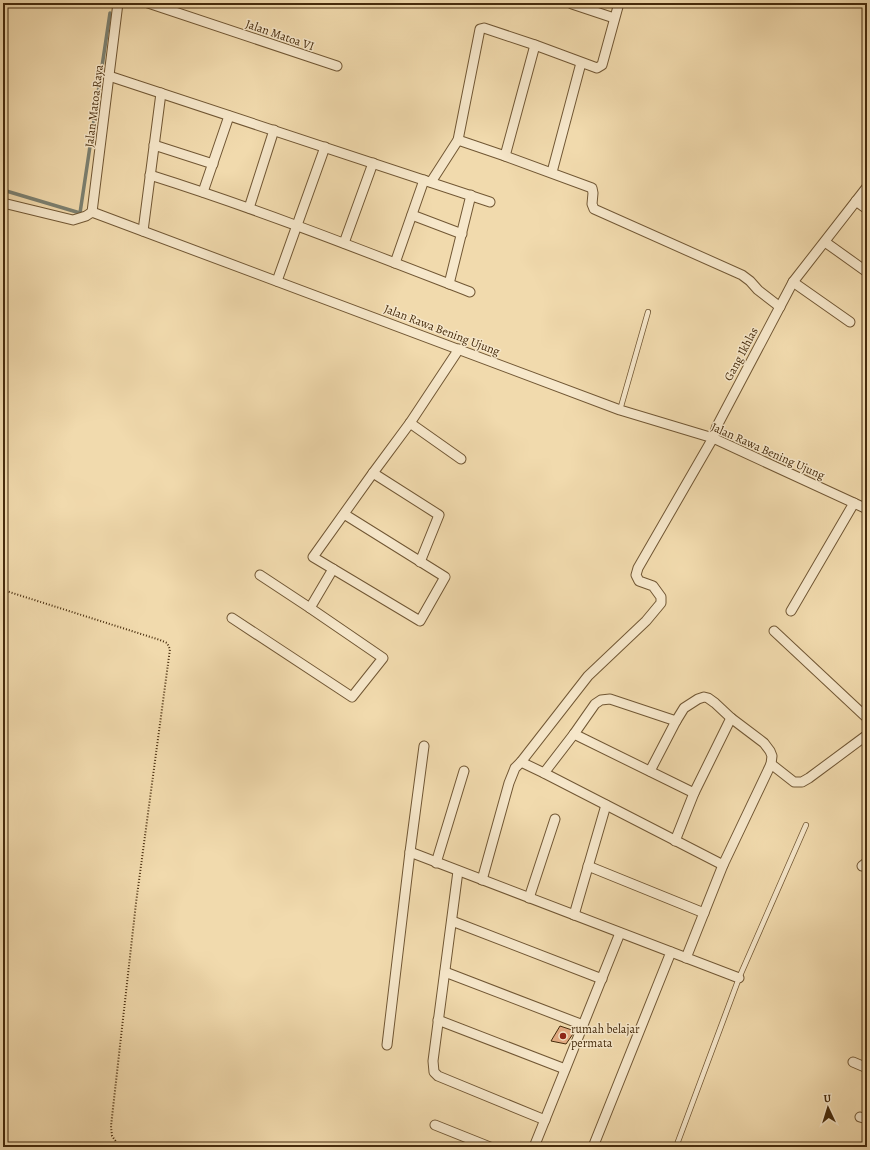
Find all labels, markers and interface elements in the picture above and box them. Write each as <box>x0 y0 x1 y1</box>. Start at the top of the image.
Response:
street label: Jalan Matoa VI <box>243 16 317 54</box>
street label: Jalan Matoa Raya <box>81 63 107 148</box>
street label: Jalan Rawa Bening Ujung <box>382 301 502 359</box>
street label: Gang Ikhlas <box>720 324 762 384</box>
street label: Jalan Rawa Bening Ujung <box>709 419 827 483</box>
place label: rumah belajar permata <box>571 1021 640 1051</box>
marker: rumah belajar permata <box>558 1031 568 1041</box>
north arrow <box>808 1088 848 1128</box>
text: U <box>823 1091 832 1106</box>

